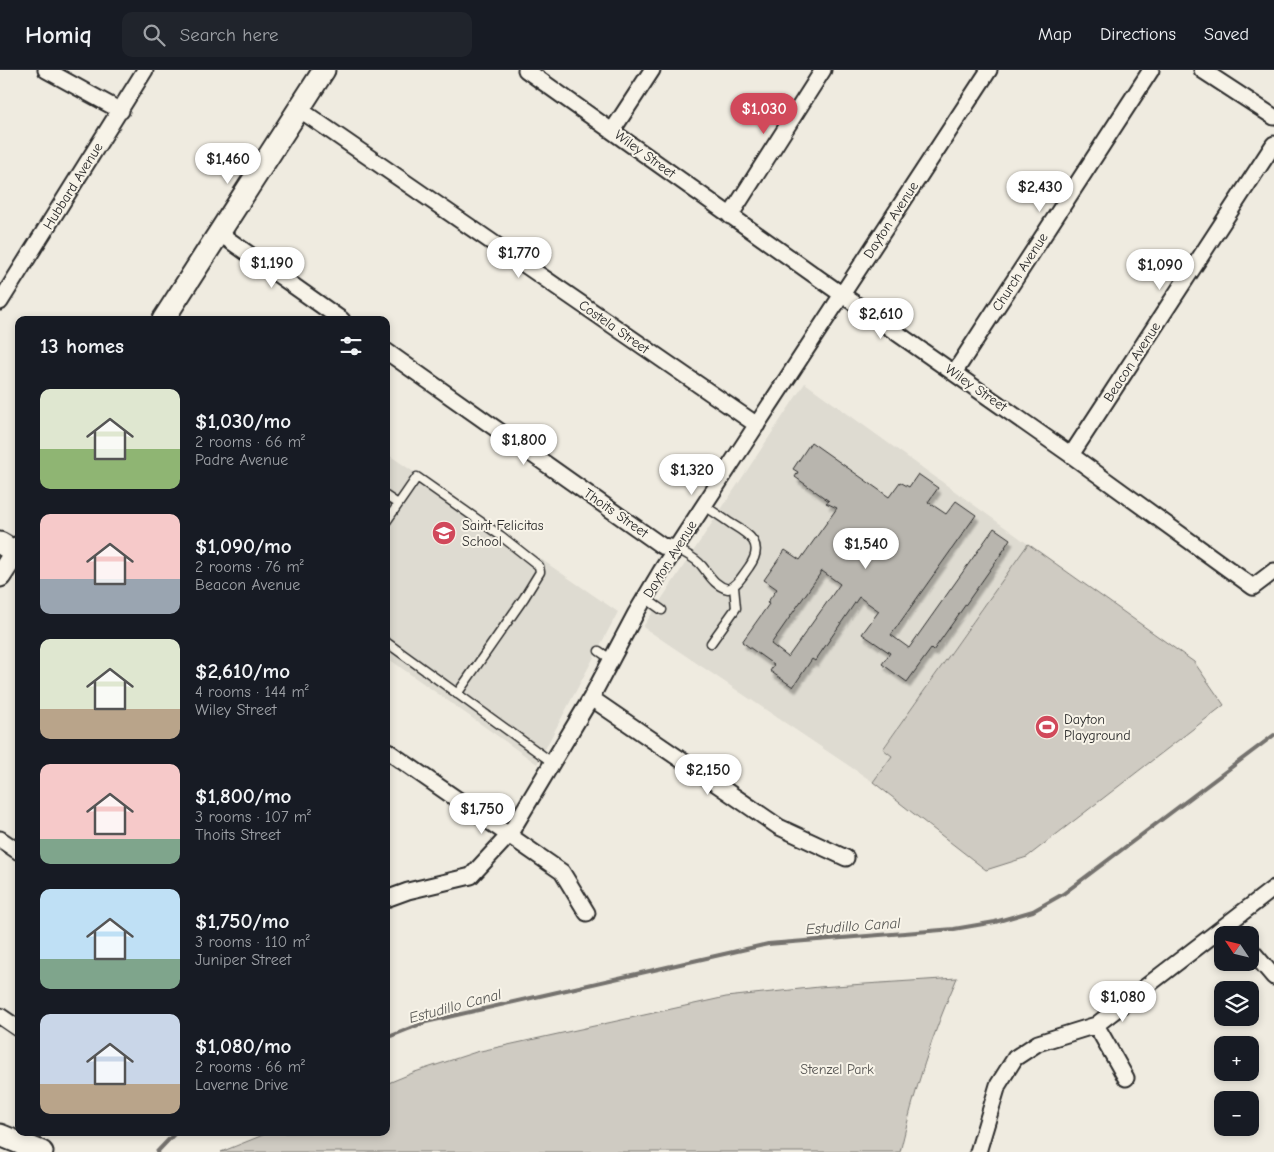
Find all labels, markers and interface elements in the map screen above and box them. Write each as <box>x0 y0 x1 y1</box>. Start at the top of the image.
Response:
search box <box>122 12 472 57</box>
text: Homiq <box>25 21 92 49</box>
icon: search <box>140 21 168 49</box>
text: Search here <box>180 24 279 46</box>
text: Map <box>1038 24 1072 45</box>
text: Directions <box>1100 24 1176 45</box>
text: Saved <box>1204 24 1249 45</box>
pin: $1,030 <box>723 92 805 135</box>
text: $1,030 <box>741 100 787 118</box>
street label: Wiley Street <box>611 126 680 182</box>
street label: Hubbard Avenue <box>39 139 107 233</box>
pin: $1,460 <box>187 142 269 185</box>
text: $1,460 <box>206 150 250 168</box>
pin: $2,430 <box>999 170 1081 213</box>
street label: Dayton Avenue <box>860 178 922 262</box>
text: $2,430 <box>1017 178 1063 196</box>
street label: Church Avenue <box>988 230 1052 314</box>
pin: $1,770 <box>478 236 560 279</box>
text: $1,770 <box>498 244 540 262</box>
pin: $1,190 <box>231 246 313 289</box>
pin: $1,090 <box>1119 248 1201 291</box>
text: $1,190 <box>251 254 293 272</box>
text: $1,090 <box>1137 256 1183 274</box>
street label: Costela Street <box>575 296 653 358</box>
pin: $2,610 <box>840 298 922 340</box>
text: $2,610 <box>859 305 903 323</box>
street label: Beacon Avenue <box>1100 319 1164 405</box>
icon: filters <box>337 332 365 360</box>
text: 13 homes <box>40 334 124 358</box>
street label: Wiley Street <box>942 361 1011 416</box>
icon: home <box>80 409 140 469</box>
text: $1,030/mo <box>195 409 291 433</box>
pin: $1,800 <box>483 424 565 466</box>
text: $1,800 <box>501 431 547 449</box>
text: 2 rooms · 66 m² <box>195 433 305 451</box>
text: Padre Avenue <box>195 451 288 469</box>
pin: $1,320 <box>651 454 733 496</box>
text: $1,320 <box>670 461 714 479</box>
street label: Thoits Street <box>580 485 652 542</box>
place label: Saint Felicitas School <box>462 517 544 550</box>
street label: Dayton Avenue <box>639 517 701 601</box>
school or university icon: Saint Felicitas School <box>431 520 457 546</box>
pin: $1,540 <box>825 528 907 570</box>
icon: home <box>80 534 140 594</box>
text: $1,090/mo <box>195 534 292 558</box>
text: $1,540 <box>844 535 888 553</box>
text: 2 rooms · 76 m² <box>195 558 304 576</box>
text: Beacon Avenue <box>195 576 300 594</box>
icon: home <box>80 659 140 719</box>
text: $2,610/mo <box>195 659 290 683</box>
text: 4 rooms · 144 m² <box>195 683 309 701</box>
text: Wiley Street <box>195 701 277 719</box>
place label: Dayton Playground <box>1064 711 1131 744</box>
sports icon: Dayton Playground <box>1034 714 1060 740</box>
pin: $2,150 <box>667 754 749 796</box>
text: $2,150 <box>686 761 730 779</box>
icon: home <box>80 784 140 844</box>
text: $1,800/mo <box>195 784 291 808</box>
pin: $1,750 <box>441 792 523 835</box>
text: $1,750 <box>460 800 504 818</box>
text: 3 rooms · 107 m² <box>195 808 311 826</box>
text: Thoits Street <box>195 826 281 844</box>
icon: home <box>80 909 140 969</box>
text: $1,750/mo <box>195 909 289 933</box>
water label: Estudillo Canal <box>805 914 902 938</box>
north arrow <box>1214 926 1259 971</box>
map controls <box>1214 926 1259 1136</box>
text: 3 rooms · 110 m² <box>195 933 310 951</box>
text: Juniper Street <box>195 951 291 969</box>
pin: $1,080 <box>1082 980 1164 1023</box>
button: layers <box>1214 981 1259 1026</box>
water label: Estudillo Canal <box>407 985 504 1027</box>
text: $1,080 <box>1100 988 1146 1006</box>
icon: home <box>80 1034 140 1094</box>
text: $1,080/mo <box>195 1034 291 1058</box>
button: + <box>1214 1036 1259 1081</box>
text: 2 rooms · 66 m² <box>195 1058 305 1076</box>
park label: Stenzel Park <box>800 1061 874 1078</box>
text: Laverne Drive <box>195 1076 288 1094</box>
button: − <box>1214 1091 1259 1136</box>

